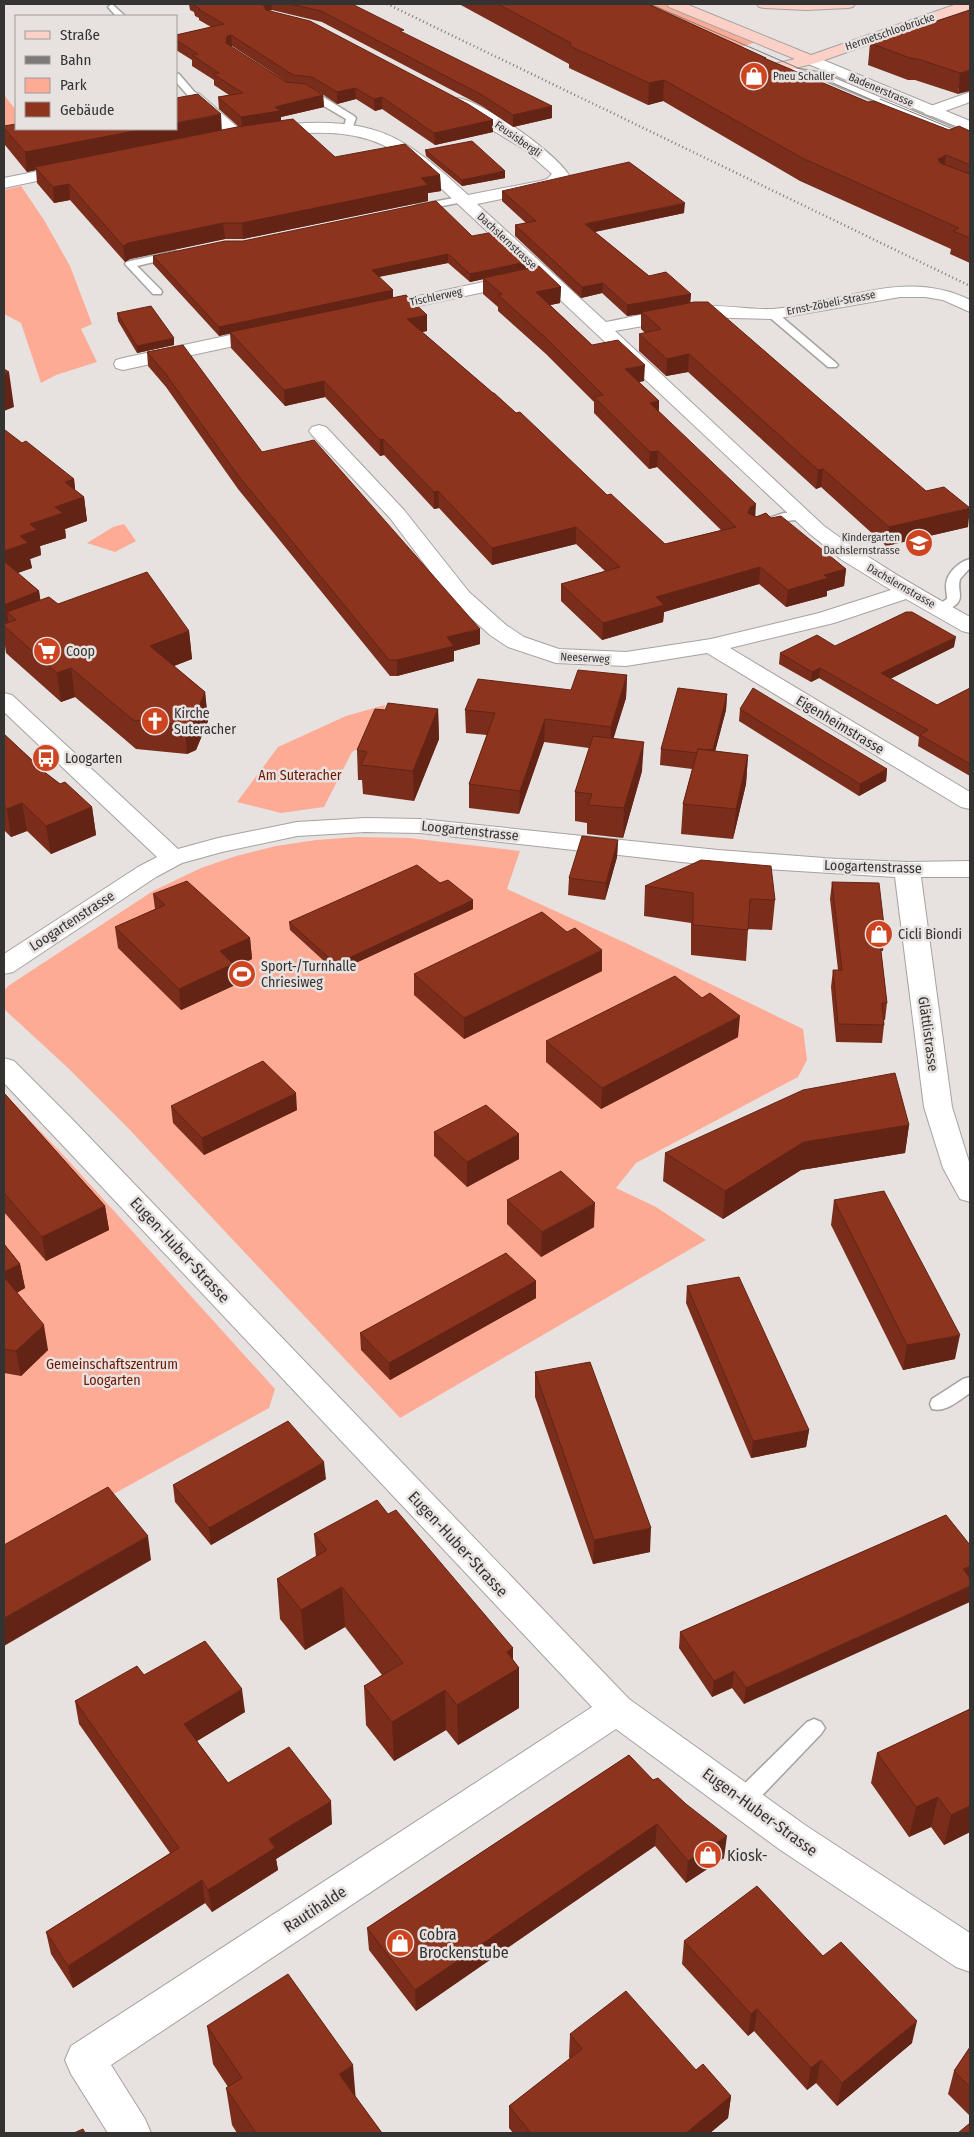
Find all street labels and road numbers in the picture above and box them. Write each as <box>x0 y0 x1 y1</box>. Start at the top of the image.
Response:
street label: Hermetschloobrücke <box>844 11 936 53</box>
street label: Badenerstrasse <box>846 70 916 110</box>
street label: Feusisbergli <box>492 118 544 160</box>
street label: Dachslernstrasse <box>475 210 539 272</box>
street label: Tischlerweg <box>409 285 464 309</box>
street label: Ernst-Zöbeli-Strasse <box>786 288 876 318</box>
street label: Dachslernstrasse <box>865 561 937 611</box>
street label: Neeserweg <box>560 650 611 666</box>
street label: Eigenheimstrasse <box>793 692 887 758</box>
street label: Loogartenstrasse <box>420 817 520 845</box>
street label: Loogartenstrasse <box>824 857 922 877</box>
street label: Loogartenstrasse <box>26 887 118 955</box>
street label: Glättlistrasse <box>914 996 942 1073</box>
street label: Eugen-Huber-Strasse <box>126 1193 234 1307</box>
street label: Eugen-Huber-Strasse <box>404 1487 512 1601</box>
street label: Eugen-Huber-Strasse <box>699 1764 821 1860</box>
street label: Rautihalde <box>280 1882 350 1936</box>

